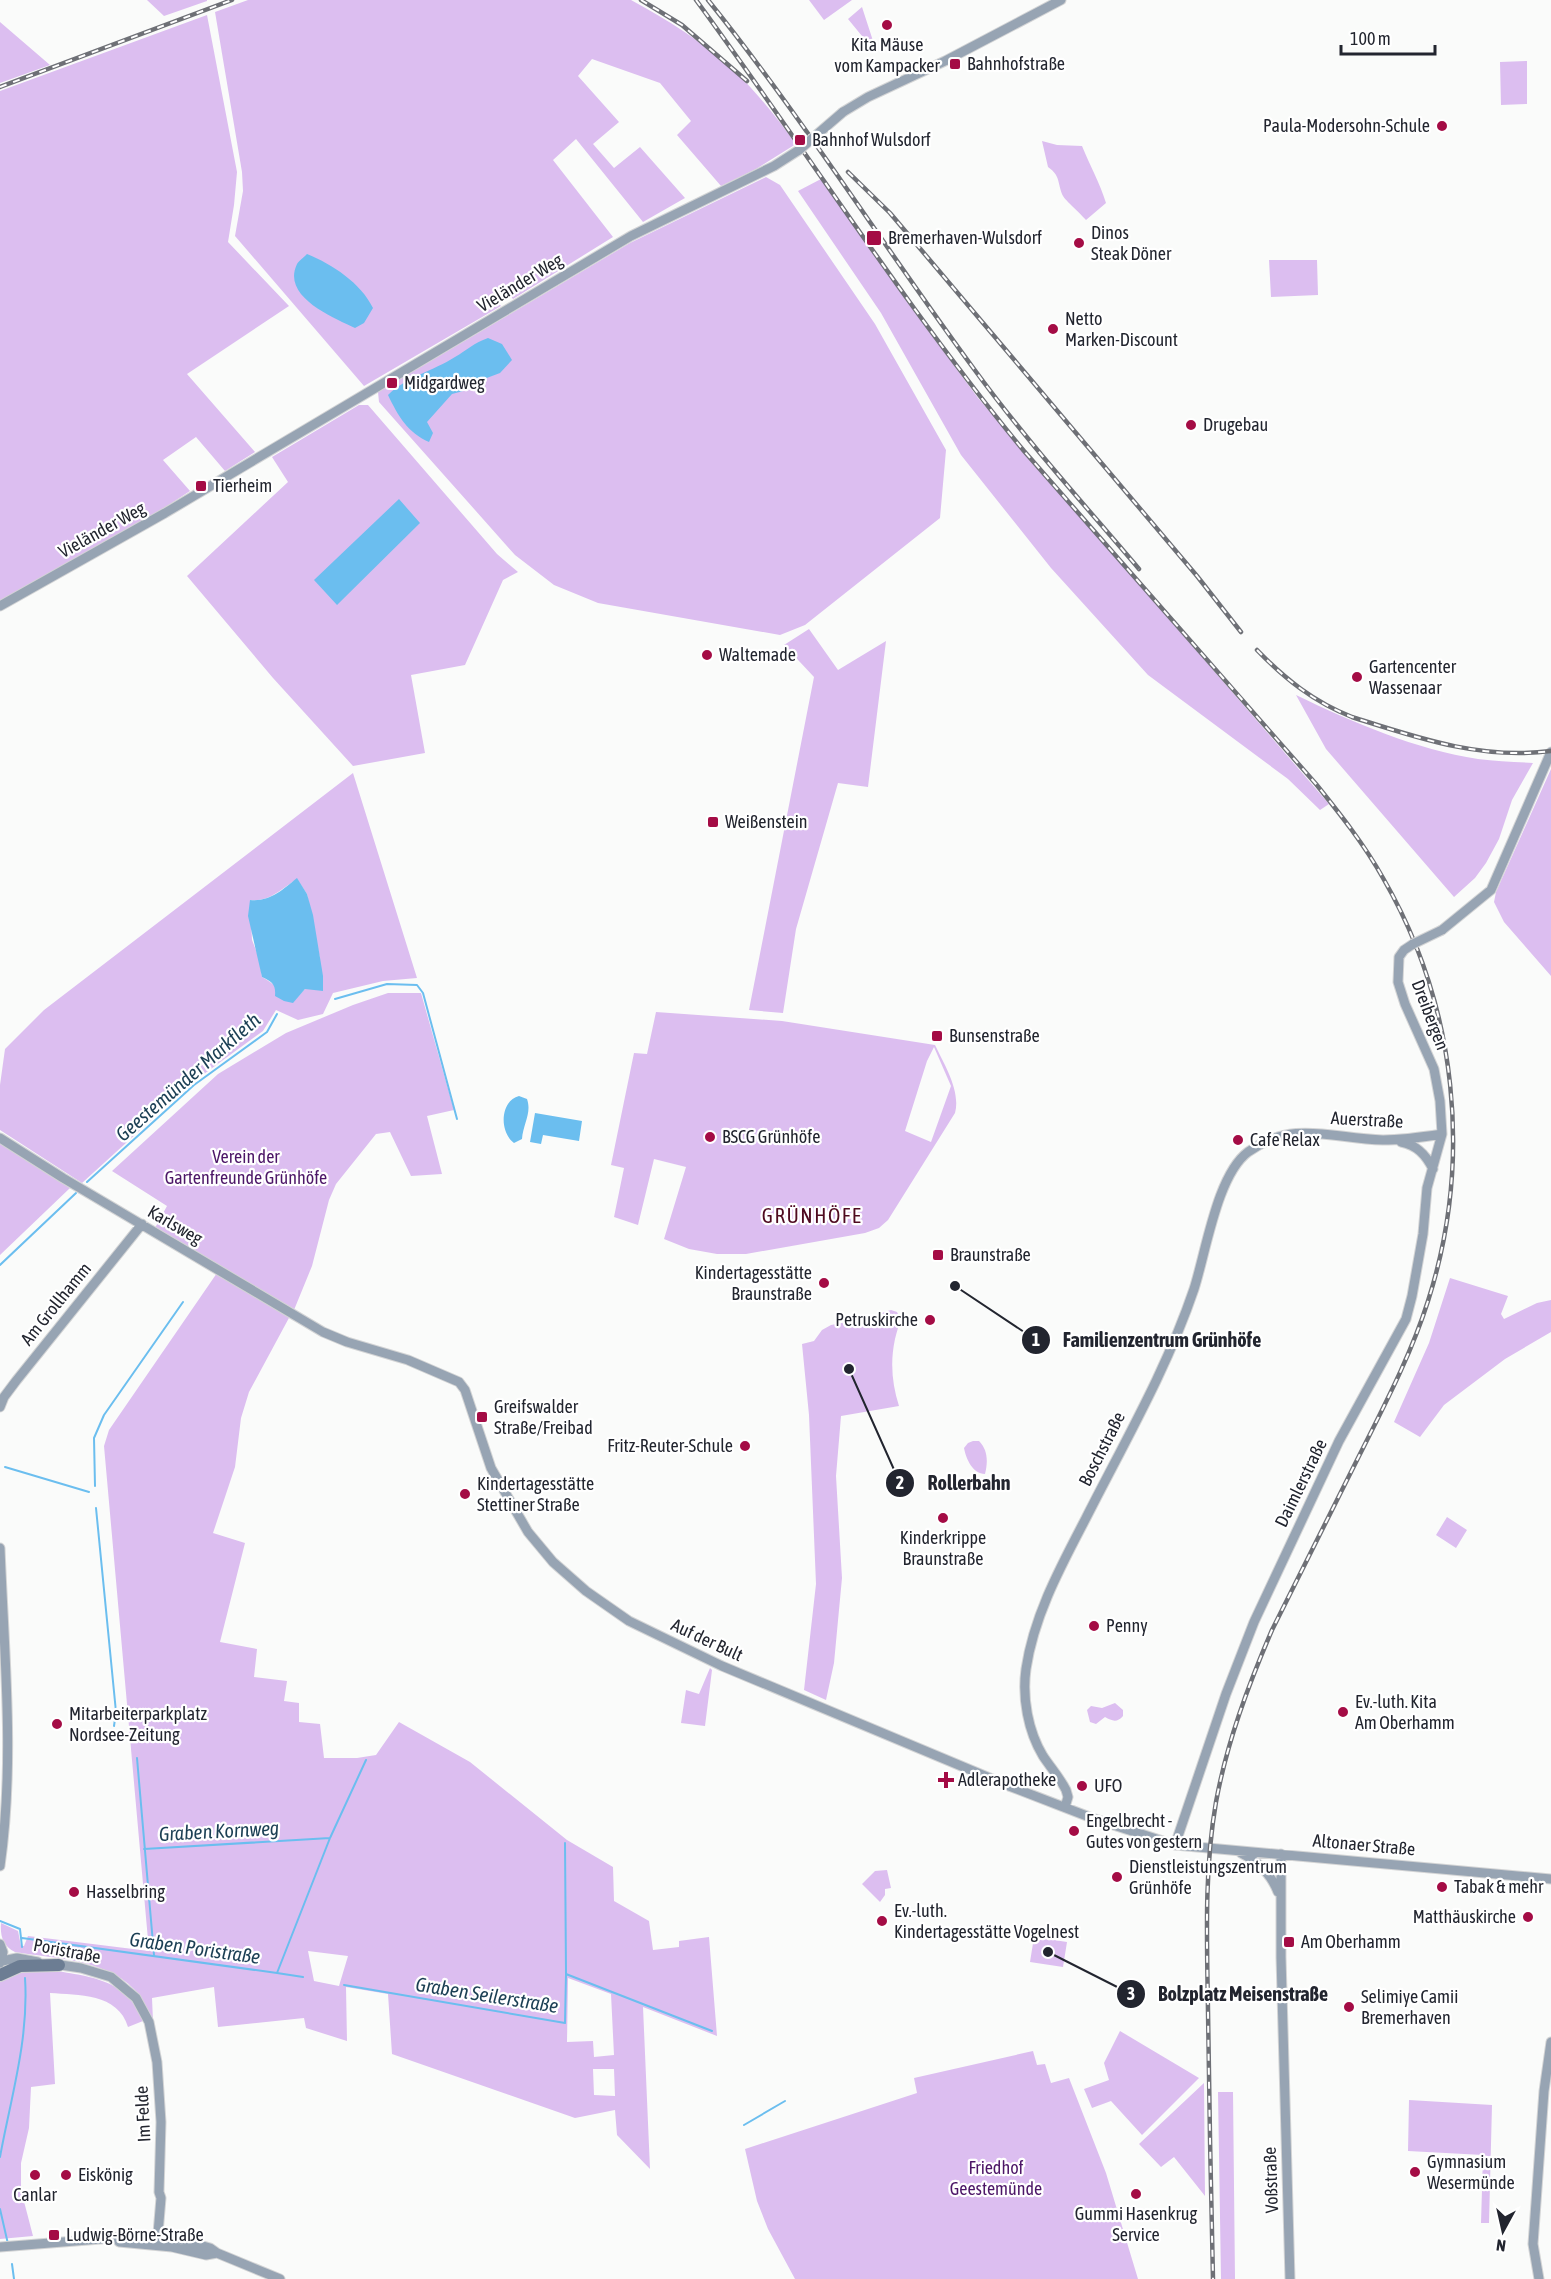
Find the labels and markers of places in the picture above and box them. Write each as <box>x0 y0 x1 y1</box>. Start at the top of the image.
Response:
marker: Kita Mäuse vom Kampacker <box>880 18 894 32</box>
place label: Kita Mäuse vom Kampacker <box>834 34 940 76</box>
place label: Bahnhofstraße <box>967 53 1065 74</box>
marker: Bahnhofstraße <box>948 57 962 71</box>
place label: Paula-Modersohn-Schule <box>1263 115 1430 136</box>
marker: Paula-Modersohn-Schule <box>1435 119 1449 133</box>
place label: Bahnhof Wulsdorf <box>812 129 931 150</box>
marker: Bahnhof Wulsdorf <box>793 133 807 147</box>
place label: Dinos Steak Döner <box>1091 222 1172 264</box>
place label: Bremerhaven-Wulsdorf <box>888 227 1042 248</box>
marker: Bremerhaven-Wulsdorf <box>865 229 883 247</box>
marker: Dinos Steak Döner <box>1072 236 1086 250</box>
place label: Netto Marken-Discount <box>1065 308 1178 350</box>
marker: Netto Marken-Discount <box>1046 322 1060 336</box>
place label: Midgardweg <box>404 372 485 393</box>
marker: Midgardweg <box>385 376 399 390</box>
place label: Drugebau <box>1203 414 1268 435</box>
marker: Drugebau <box>1184 418 1198 432</box>
place label: Tierheim <box>213 475 272 496</box>
marker: Tierheim <box>194 479 208 493</box>
place label: Waltemade <box>719 644 796 665</box>
marker: Waltemade <box>700 648 714 662</box>
place label: Gartencenter Wassenaar <box>1369 656 1457 698</box>
marker: Gartencenter Wassenaar <box>1350 670 1364 684</box>
place label: Weißenstein <box>725 811 808 832</box>
marker: Weißenstein <box>706 815 720 829</box>
place label: Bunsenstraße <box>949 1025 1040 1046</box>
marker: Bunsenstraße <box>930 1029 944 1043</box>
place label: BSCG Grünhöfe <box>722 1126 820 1147</box>
place label: Cafe Relax <box>1250 1129 1320 1150</box>
marker: BSCG Grünhöfe <box>703 1130 717 1144</box>
marker: Cafe Relax <box>1231 1133 1245 1147</box>
place label: Braunstraße <box>950 1244 1031 1265</box>
marker: Braunstraße <box>931 1248 945 1262</box>
place label: Kindertagesstätte Braunstraße <box>695 1262 812 1304</box>
marker: Kindertagesstätte Braunstraße <box>817 1276 831 1290</box>
place label: Petruskirche <box>835 1309 918 1330</box>
marker: Petruskirche <box>923 1313 937 1327</box>
callout: Familienzentrum Grünhöfe <box>1021 1321 1273 1359</box>
place label: Greifswalder Straße/Freibad <box>494 1396 593 1438</box>
marker: Greifswalder Straße/Freibad <box>475 1410 489 1424</box>
place label: Fritz-Reuter-Schule <box>607 1435 733 1456</box>
marker: Fritz-Reuter-Schule <box>738 1439 752 1453</box>
callout: Rollerbahn <box>885 1464 1022 1502</box>
place label: Kindertagesstätte Stettiner Straße <box>477 1473 594 1515</box>
marker: Kindertagesstätte Stettiner Straße <box>458 1487 472 1501</box>
marker: Kinderkrippe Braunstraße <box>936 1511 950 1525</box>
place label: Kinderkrippe Braunstraße <box>900 1527 986 1569</box>
place label: Penny <box>1106 1615 1148 1636</box>
marker: Penny <box>1087 1619 1101 1633</box>
place label: Ev.-luth. Kita Am Oberhamm <box>1355 1691 1455 1733</box>
place label: Mitarbeiterparkplatz Nordsee-Zeitung <box>69 1703 207 1745</box>
marker: Ev.-luth. Kita Am Oberhamm <box>1336 1705 1350 1719</box>
marker: Mitarbeiterparkplatz Nordsee-Zeitung <box>50 1717 64 1731</box>
place label: Adlerapotheke <box>958 1769 1056 1790</box>
marker: Adlerapotheke <box>939 1773 953 1787</box>
place label: UFO <box>1094 1775 1122 1796</box>
marker: UFO <box>1075 1779 1089 1793</box>
place label: Engelbrecht - Gutes von gestern <box>1086 1810 1202 1852</box>
marker: Engelbrecht - Gutes von gestern <box>1067 1824 1081 1838</box>
place label: Dienstleistungszentrum Grünhöfe <box>1129 1856 1287 1898</box>
marker: Dienstleistungszentrum Grünhöfe <box>1110 1870 1124 1884</box>
place label: Tabak & mehr <box>1454 1876 1544 1897</box>
marker: Tabak & mehr <box>1435 1880 1449 1894</box>
place label: Hasselbring <box>86 1881 165 1902</box>
marker: Hasselbring <box>67 1885 81 1899</box>
place label: Ev.-luth. Kindertagesstätte Vogelnest <box>894 1900 1079 1942</box>
place label: Matthäuskirche <box>1413 1906 1516 1927</box>
marker: Matthäuskirche <box>1521 1910 1535 1924</box>
marker: Ev.-luth. Kindertagesstätte Vogelnest <box>875 1914 889 1928</box>
place label: Am Oberhamm <box>1301 1931 1401 1952</box>
marker: Am Oberhamm <box>1282 1935 1296 1949</box>
callout: Bolzplatz Meisenstraße <box>1116 1975 1340 2013</box>
place label: Selimiye Camii Bremerhaven <box>1361 1986 1458 2028</box>
marker: Selimiye Camii Bremerhaven <box>1342 2000 1356 2014</box>
place label: Gymnasium Wesermünde <box>1427 2151 1515 2193</box>
place label: Eiskönig <box>78 2164 133 2185</box>
marker: Gymnasium Wesermünde <box>1408 2165 1422 2179</box>
marker: Canlar <box>28 2168 42 2182</box>
marker: Eiskönig <box>59 2168 73 2182</box>
place label: Canlar <box>13 2184 58 2205</box>
marker: Gummi Hasenkrug Service <box>1129 2187 1143 2201</box>
place label: Gummi Hasenkrug Service <box>1075 2203 1198 2245</box>
place label: Ludwig-Börne-Straße <box>66 2224 204 2245</box>
marker: Ludwig-Börne-Straße <box>47 2228 61 2242</box>

